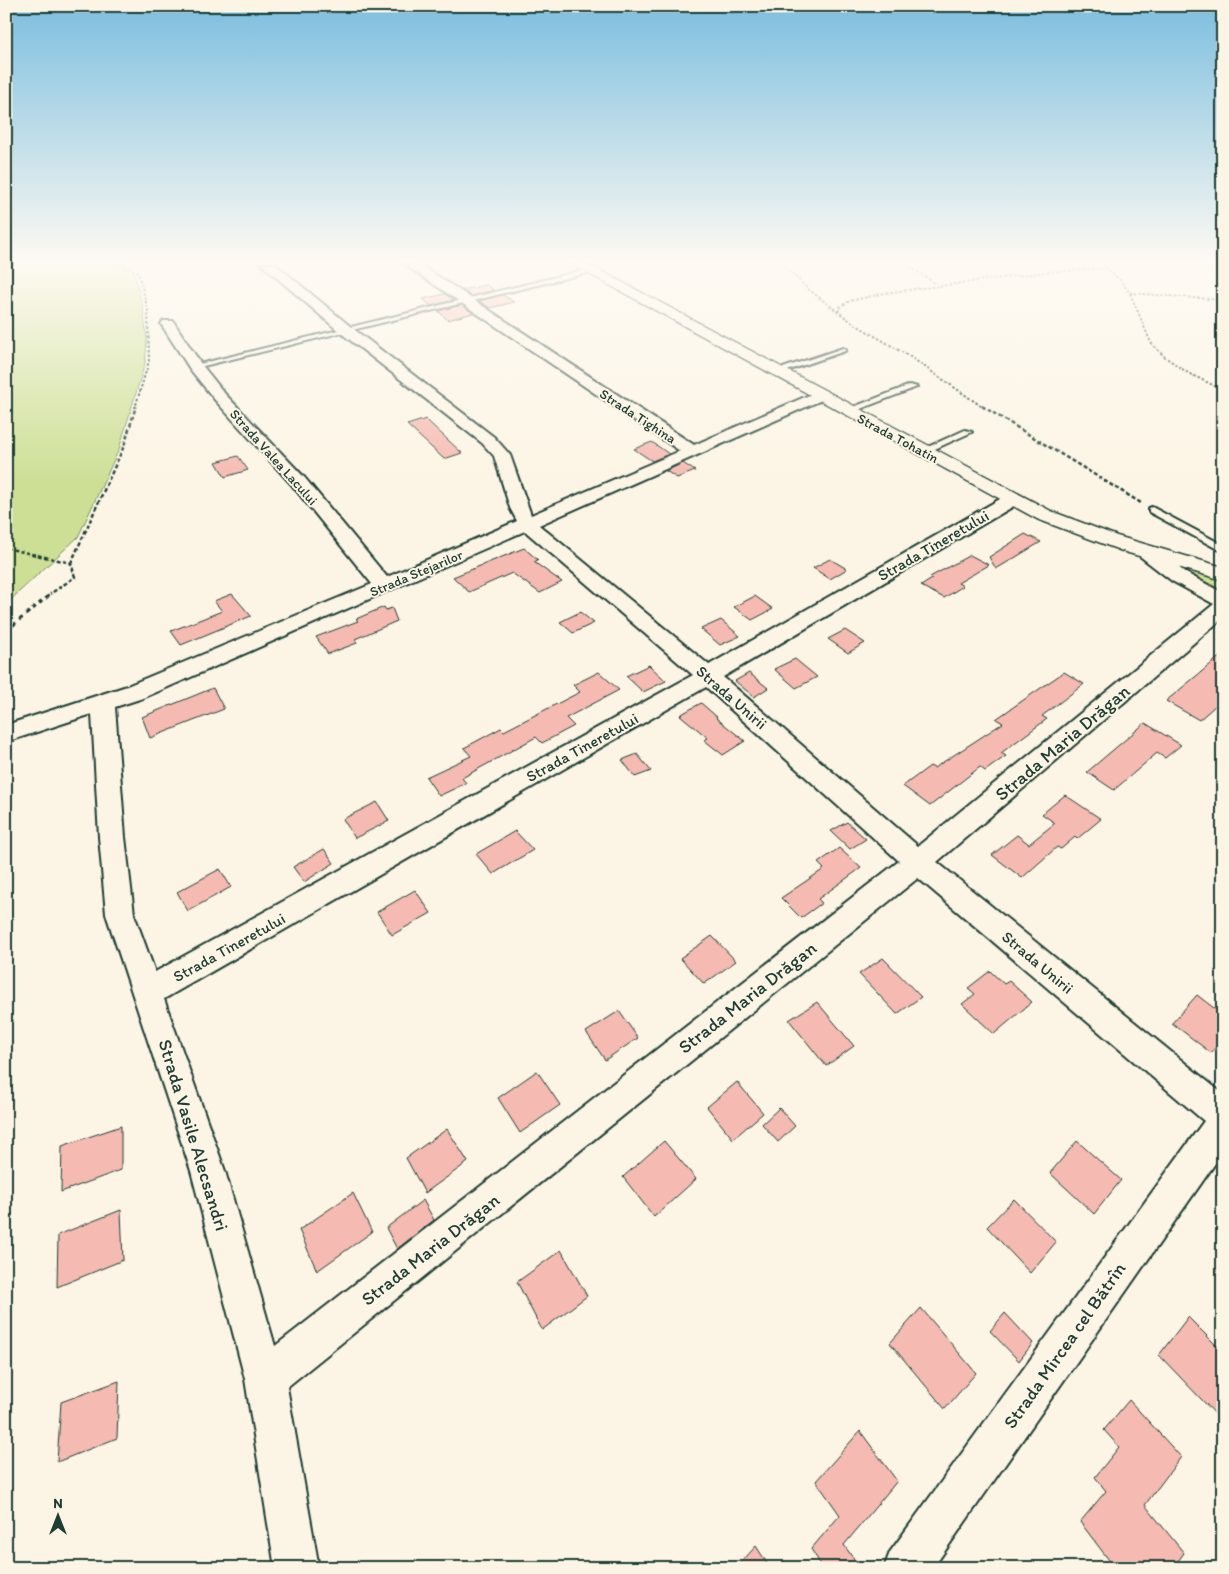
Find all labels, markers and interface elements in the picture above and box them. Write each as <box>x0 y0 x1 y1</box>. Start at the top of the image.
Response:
street label: Strada Tighina <box>596 385 679 447</box>
street label: Strada Valea Lacului <box>226 406 321 509</box>
street label: Strada Tohatin <box>854 410 941 467</box>
street label: Strada Tineretului <box>874 506 992 585</box>
street label: Strada Stejarilor <box>367 546 466 601</box>
street label: Strada Unirii <box>692 662 771 733</box>
street label: Strada Maria Drăgan <box>990 679 1135 806</box>
street label: Strada Tineretului <box>523 709 642 786</box>
street label: Strada Tineretului <box>170 909 289 986</box>
street label: Strada Unirii <box>998 927 1077 998</box>
street label: Strada Maria Drăgan <box>674 936 821 1059</box>
street label: Strada Vasile Alecsandri <box>153 1037 234 1234</box>
street label: Strada Maria Drăgan <box>357 1188 504 1311</box>
street label: Strada Mircea cel Bătrîn <box>998 1258 1131 1433</box>
north arrow <box>32 1492 82 1542</box>
text: N <box>53 1495 63 1512</box>

